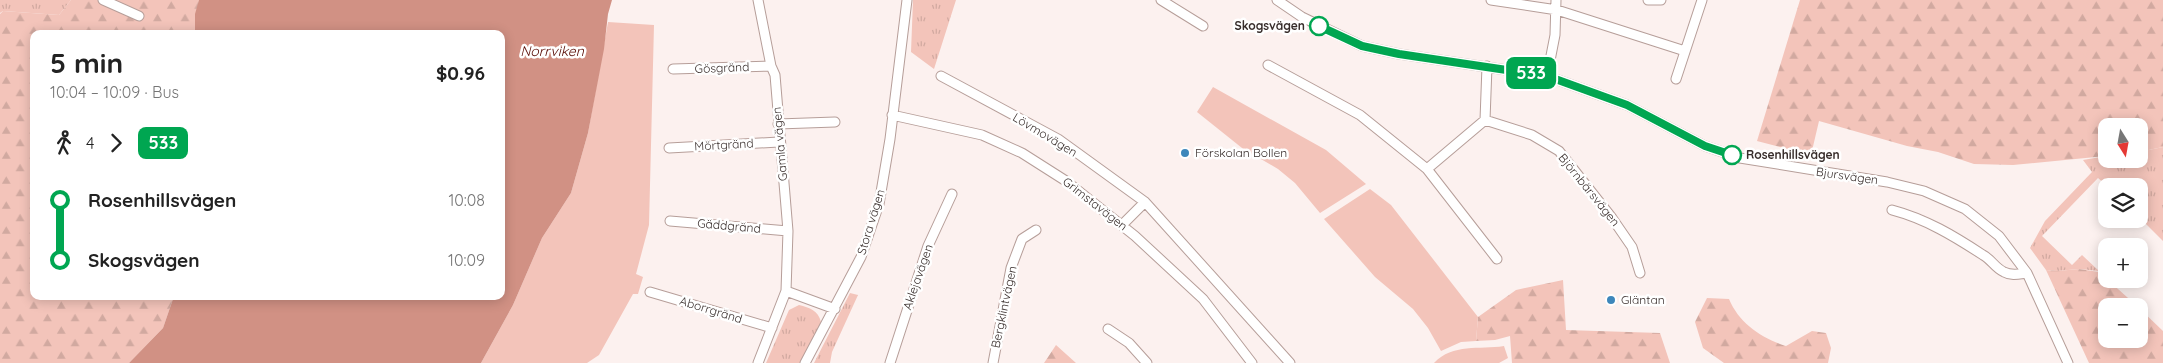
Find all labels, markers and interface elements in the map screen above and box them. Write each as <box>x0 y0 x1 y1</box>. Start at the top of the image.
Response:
marker: Skogsvägen <box>1309 16 1329 36</box>
place label: Skogsvägen <box>1235 18 1305 33</box>
water label: Norrviken <box>520 42 585 60</box>
text: 5 min <box>50 45 123 80</box>
line badge: 533 <box>1502 57 1560 89</box>
street label: Gösgränd <box>694 59 750 76</box>
text: $0.96 <box>436 61 485 85</box>
text: 533 <box>1516 61 1546 84</box>
text: 10:04 – 10:09 · Bus <box>50 82 179 102</box>
street label: Gamla vägen <box>769 106 790 182</box>
street label: Lövmovägen <box>1010 109 1080 160</box>
north arrow <box>2098 118 2148 168</box>
map controls <box>2098 118 2148 348</box>
icon: walk <box>50 129 78 157</box>
icon: forward <box>102 129 130 157</box>
text: 533 <box>148 131 178 154</box>
text: 4 <box>86 133 94 153</box>
street label: Mörtgränd <box>694 135 754 154</box>
place label: Förskolan Bollen <box>1195 145 1287 160</box>
marker: Rosenhillsvägen <box>1722 145 1742 165</box>
marker: Förskolan Bollen <box>1179 147 1191 159</box>
place label: Rosenhillsvägen <box>1746 147 1840 162</box>
street label: Björnbärsvägen <box>1555 150 1623 229</box>
street label: Bjursvägen <box>1815 164 1879 187</box>
street label: Grimstavägen <box>1060 174 1131 233</box>
button: layers <box>2098 178 2148 228</box>
street label: Stora vägen <box>853 187 888 256</box>
text: Rosenhillsvägen <box>88 188 236 212</box>
text: 10:08 <box>448 190 485 210</box>
street label: Gäddgränd <box>697 215 761 236</box>
button: + <box>2098 238 2148 288</box>
street label: Aklejavägen <box>899 242 936 312</box>
text: Skogsvägen <box>88 248 200 272</box>
text: 10:09 <box>448 250 485 270</box>
street label: Bergklintvägen <box>987 264 1020 349</box>
place label: Gläntan <box>1621 292 1665 307</box>
street label: Aborrgränd <box>678 293 744 326</box>
marker: Gläntan <box>1605 294 1617 306</box>
button: − <box>2098 298 2148 348</box>

